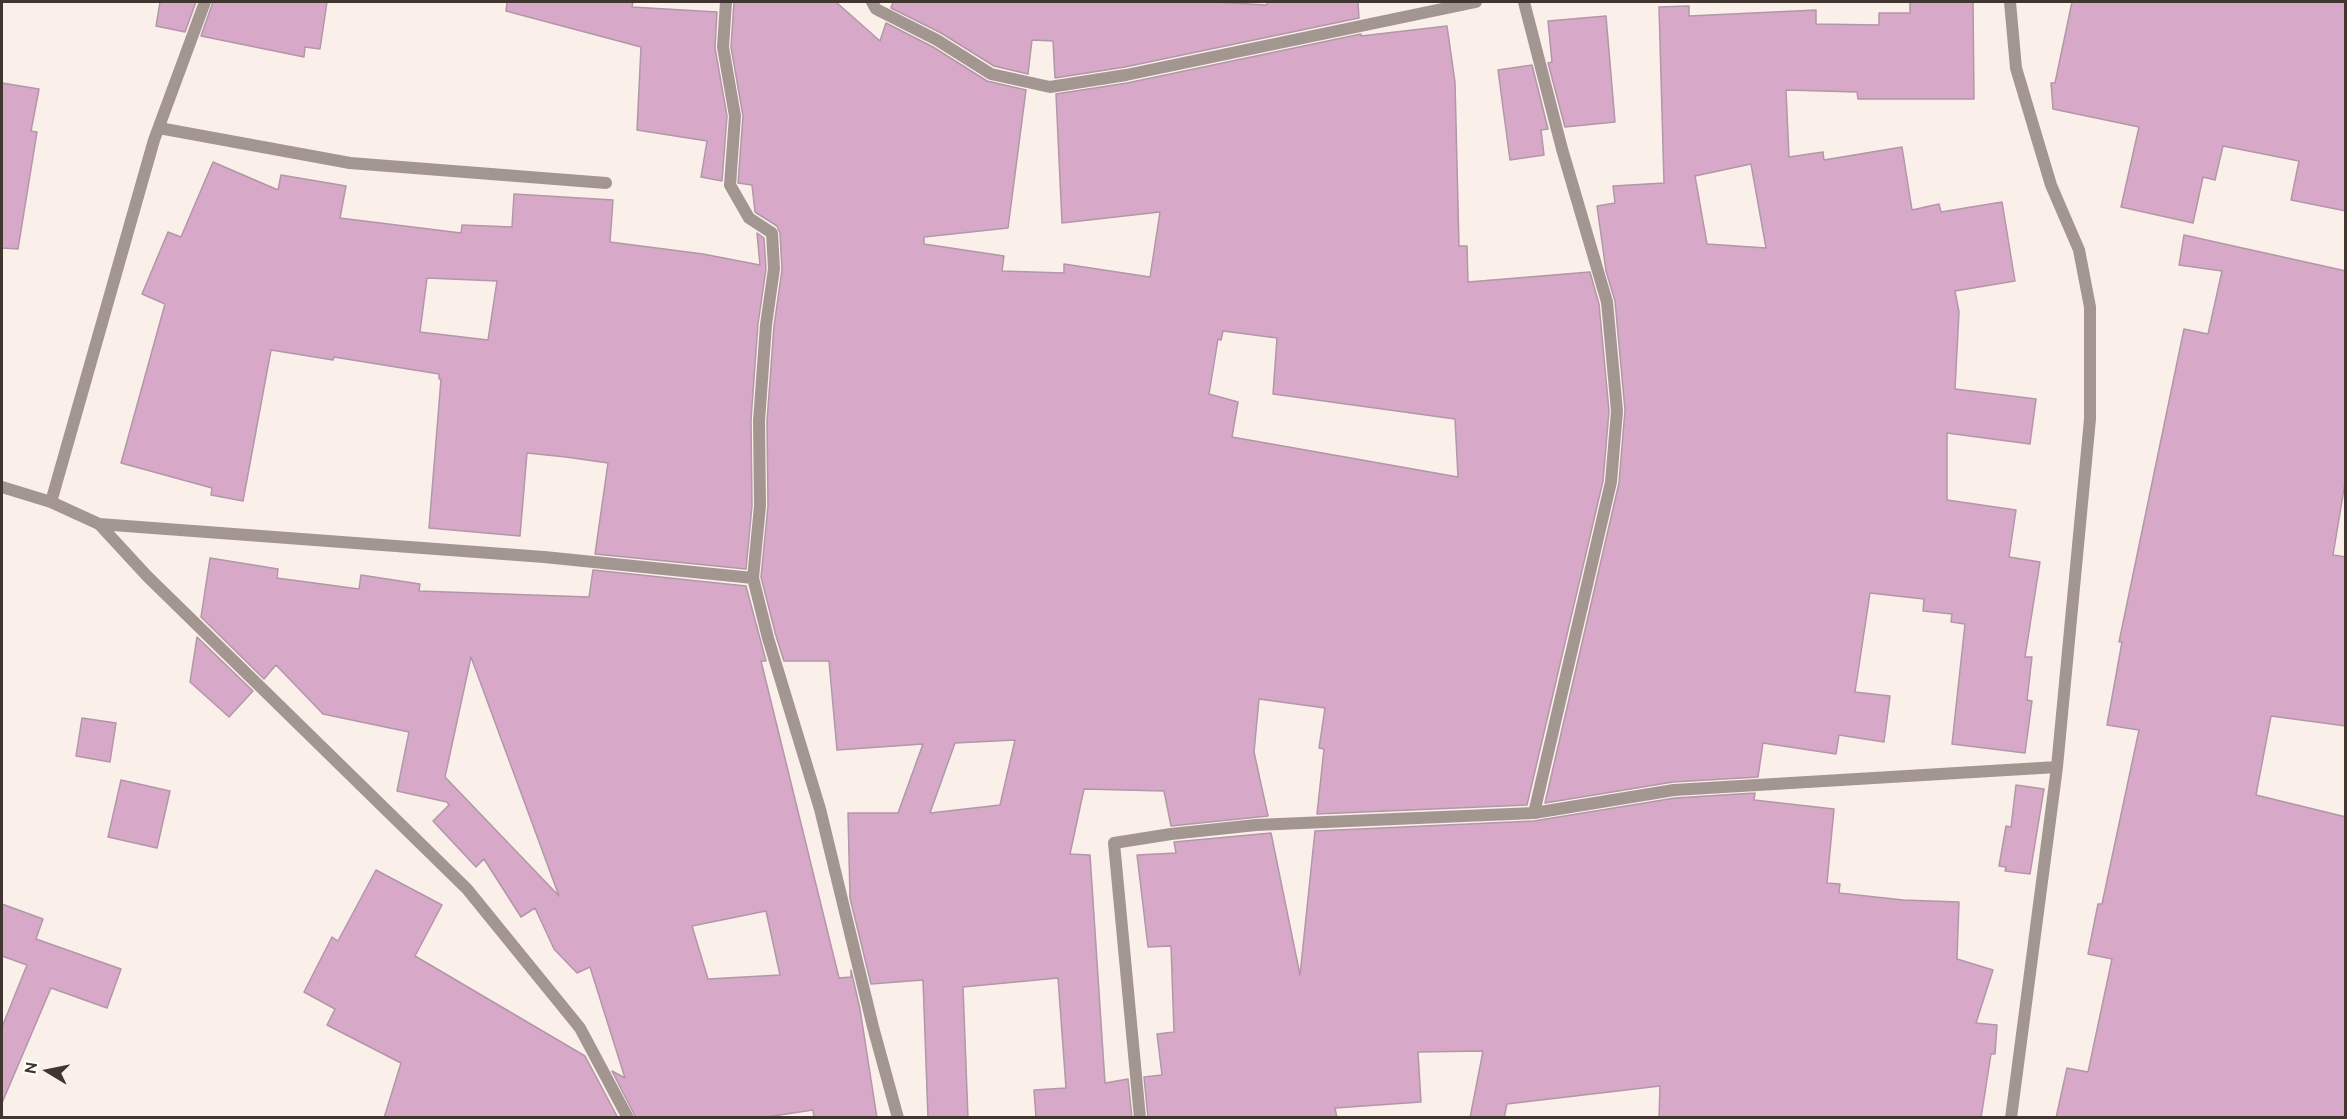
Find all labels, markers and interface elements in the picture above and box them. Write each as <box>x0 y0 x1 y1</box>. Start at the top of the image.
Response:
north arrow <box>18 1041 78 1101</box>
text: N <box>20 1060 40 1075</box>

